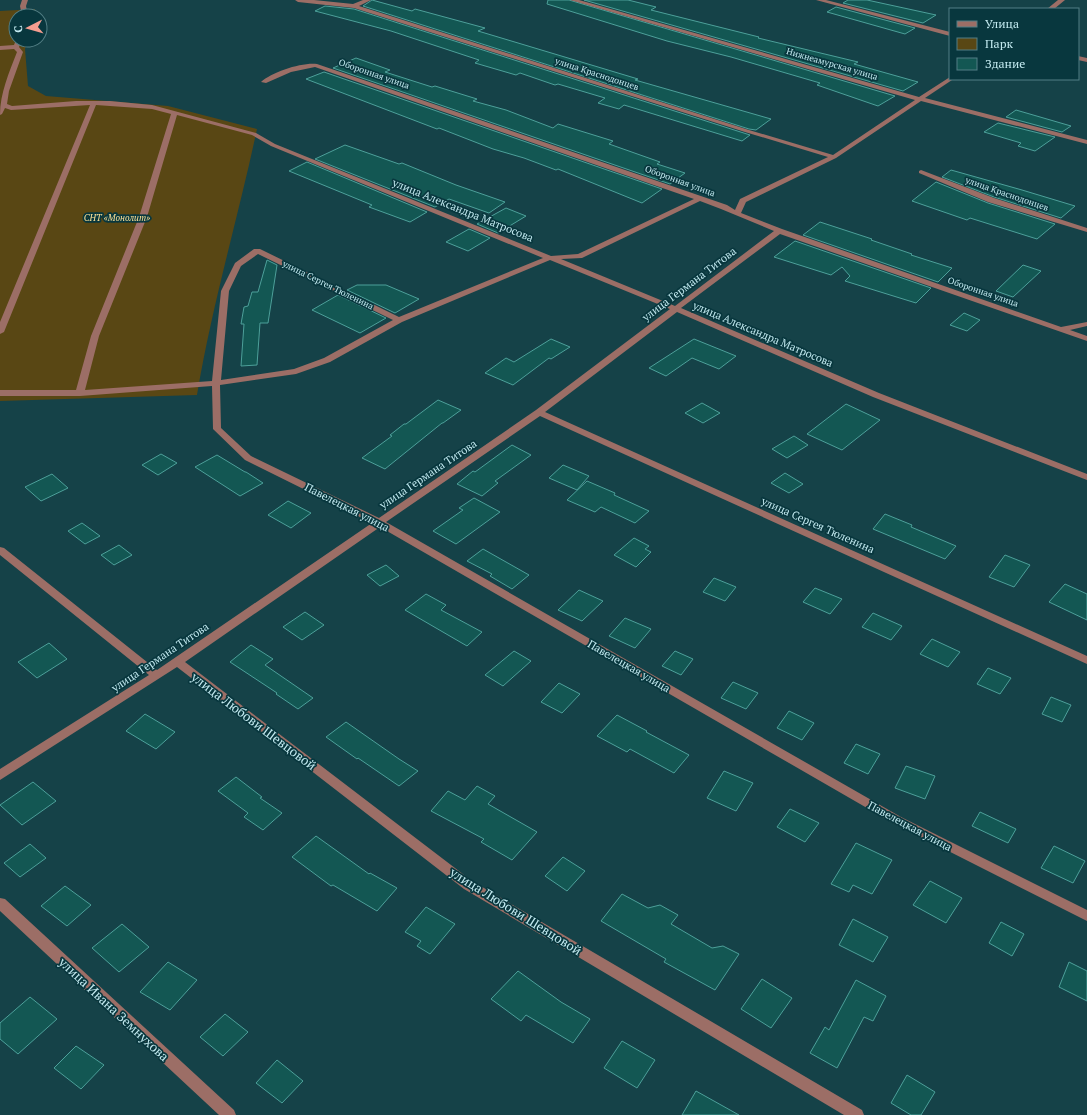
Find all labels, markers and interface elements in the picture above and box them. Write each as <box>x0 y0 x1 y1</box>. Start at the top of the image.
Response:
north arrow <box>8 8 48 48</box>
legend <box>949 8 1079 80</box>
text: Улица <box>985 16 1019 31</box>
text: С <box>11 25 25 33</box>
text: Парк <box>985 36 1013 51</box>
street label: Нижнеамурская улица <box>785 45 880 83</box>
street label: улица Краснодонцев <box>553 54 641 93</box>
street label: Оборонная улица <box>337 56 411 92</box>
text: Здание <box>985 56 1025 71</box>
street label: Оборонная улица <box>643 163 717 199</box>
street label: улица Краснодонцев <box>963 174 1050 214</box>
street label: улица Александра Матросова <box>389 175 536 245</box>
park label: СНТ «Монолит» <box>84 212 151 224</box>
street label: улица Германа Титова <box>638 244 739 325</box>
street label: улица Сергея Тюленина <box>279 257 376 313</box>
street label: Оборонная улица <box>946 274 1020 310</box>
street label: улица Александра Матросова <box>690 298 836 370</box>
street label: улица Германа Титова <box>376 436 480 512</box>
street label: Павелецкая улица <box>302 480 392 535</box>
street label: улица Сергея Тюленина <box>758 493 877 556</box>
street label: улица Германа Титова <box>108 619 212 695</box>
street label: Павелецкая улица <box>585 637 673 696</box>
street label: улица Любови Шевцовой <box>187 667 320 774</box>
street label: Павелецкая улица <box>866 798 955 854</box>
street label: улица Любови Шевцовой <box>446 862 585 959</box>
street label: улица Ивана Земнухова <box>54 952 173 1065</box>

